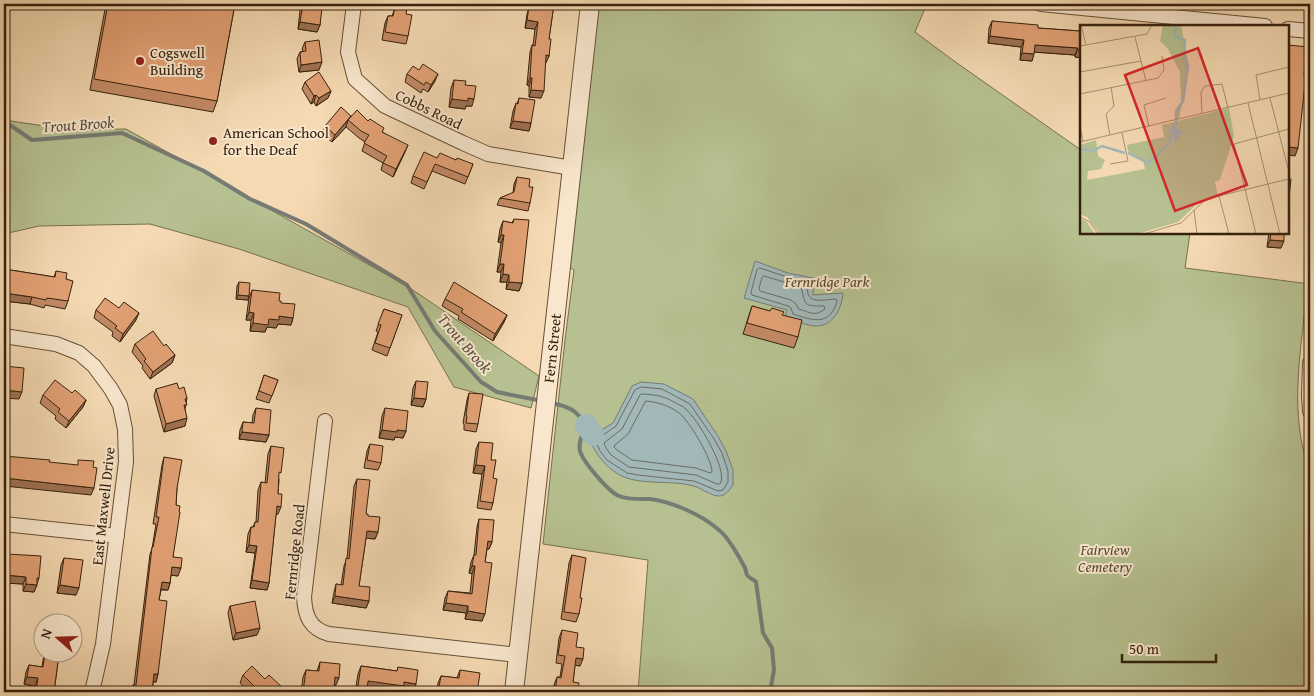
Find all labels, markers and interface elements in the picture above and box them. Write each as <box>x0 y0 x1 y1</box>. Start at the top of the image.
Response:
inset map <box>1080 25 1289 234</box>
place label: Cogswell Building <box>150 42 205 80</box>
marker: Cogswell Building <box>134 55 146 67</box>
street label: Cobbs Road <box>392 84 466 134</box>
water label: Trout Brook <box>41 109 116 139</box>
place label: American School for the Deaf <box>223 122 329 160</box>
marker: American School for the Deaf <box>207 135 219 147</box>
park label: Fernridge Park <box>784 271 869 292</box>
water label: Trout Brook <box>432 308 498 379</box>
street label: Fern Street <box>538 312 566 384</box>
street label: East Maxwell Drive <box>86 446 120 566</box>
street label: Fernridge Road <box>279 503 309 601</box>
park label: Fairview Cemetery <box>1078 539 1132 577</box>
north arrow <box>32 614 82 664</box>
text: N <box>35 625 57 641</box>
scale bar <box>1122 631 1215 663</box>
text: 50 m <box>1129 638 1160 659</box>

